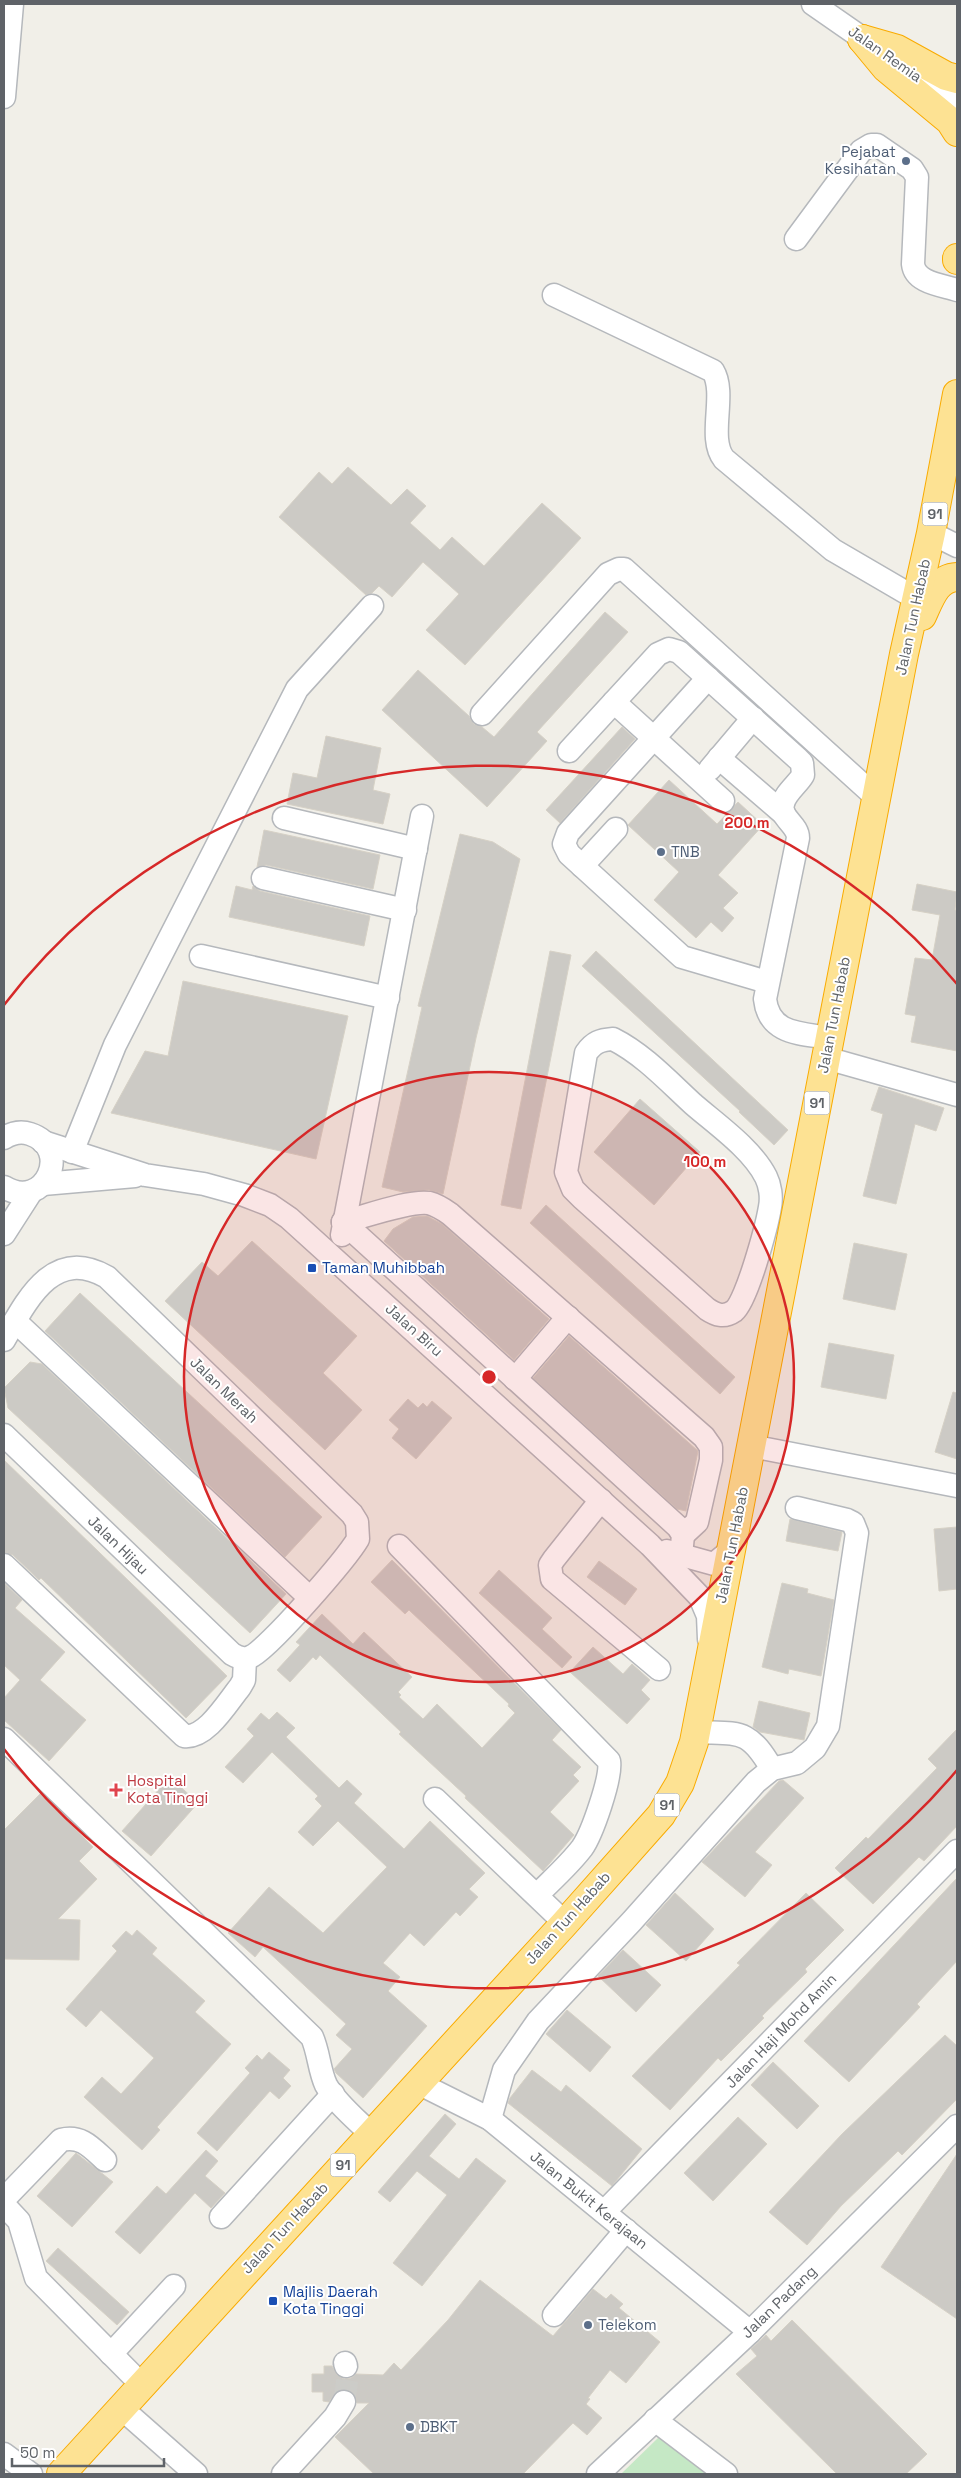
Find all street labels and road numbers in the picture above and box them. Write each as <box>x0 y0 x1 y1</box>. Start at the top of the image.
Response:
street label: Jalan Remia <box>845 21 926 86</box>
road number: 91 <box>922 502 948 526</box>
street label: Jalan Tun Habab <box>891 557 934 677</box>
street label: Jalan Tun Habab <box>813 955 854 1075</box>
road number: 91 <box>804 1092 830 1114</box>
street label: Jalan Biru <box>382 1299 447 1360</box>
street label: Jalan Merah <box>186 1352 262 1427</box>
street label: Jalan Tun Habab <box>711 1485 752 1605</box>
street label: Jalan Hijau <box>84 1511 153 1578</box>
road number: 91 <box>654 1794 680 1816</box>
street label: Jalan Tun Habab <box>521 1867 614 1968</box>
street label: Jalan Haji Mohd Amin <box>721 1969 840 2092</box>
street label: Jalan Bukit Kerajaan <box>527 2146 652 2253</box>
road number: 91 <box>330 2154 356 2176</box>
street label: Jalan Tun Habab <box>237 2178 332 2277</box>
street label: Jalan Padang <box>737 2261 820 2342</box>

